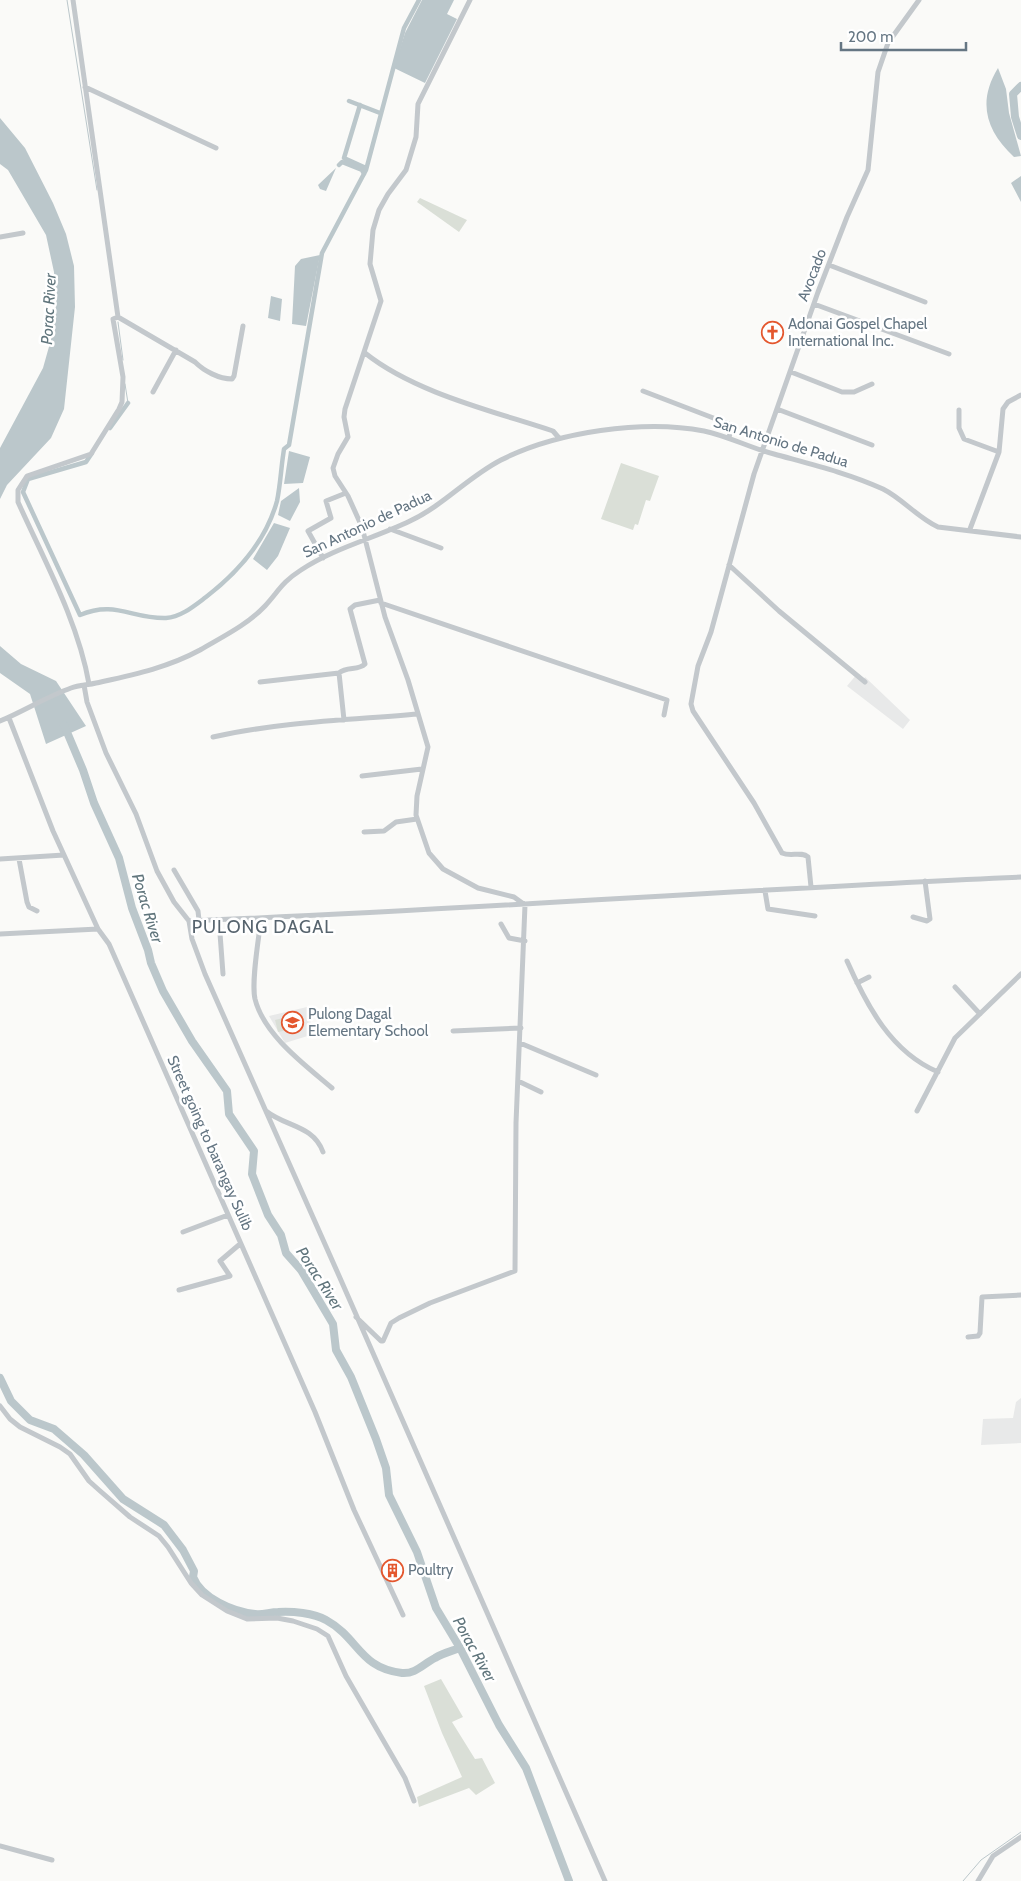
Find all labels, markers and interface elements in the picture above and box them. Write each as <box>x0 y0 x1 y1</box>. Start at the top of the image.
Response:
scale bar <box>841 20 966 52</box>
text: 200 m <box>848 28 893 46</box>
street label: Avocado <box>794 246 830 304</box>
water label: Porac River <box>37 272 60 345</box>
place label: Adonai Gospel Chapel International Inc. <box>788 315 928 350</box>
church icon: Adonai Gospel Chapel International Inc. <box>760 321 784 345</box>
street label: San Antonio de Padua <box>711 413 851 471</box>
street label: San Antonio de Padua <box>300 486 435 562</box>
water label: Porac River <box>128 871 167 946</box>
district label: PULONG DAGAL <box>192 916 334 938</box>
place label: Pulong Dagal Elementary School <box>308 1005 429 1040</box>
school or university icon: Pulong Dagal Elementary School <box>280 1011 304 1035</box>
street label: Street going to barangay Sulib <box>163 1053 257 1233</box>
water label: Porac River <box>292 1243 348 1314</box>
building icon: Poultry <box>380 1558 404 1582</box>
place label: Poultry <box>408 1561 454 1579</box>
water label: Porac River <box>449 1613 501 1686</box>

